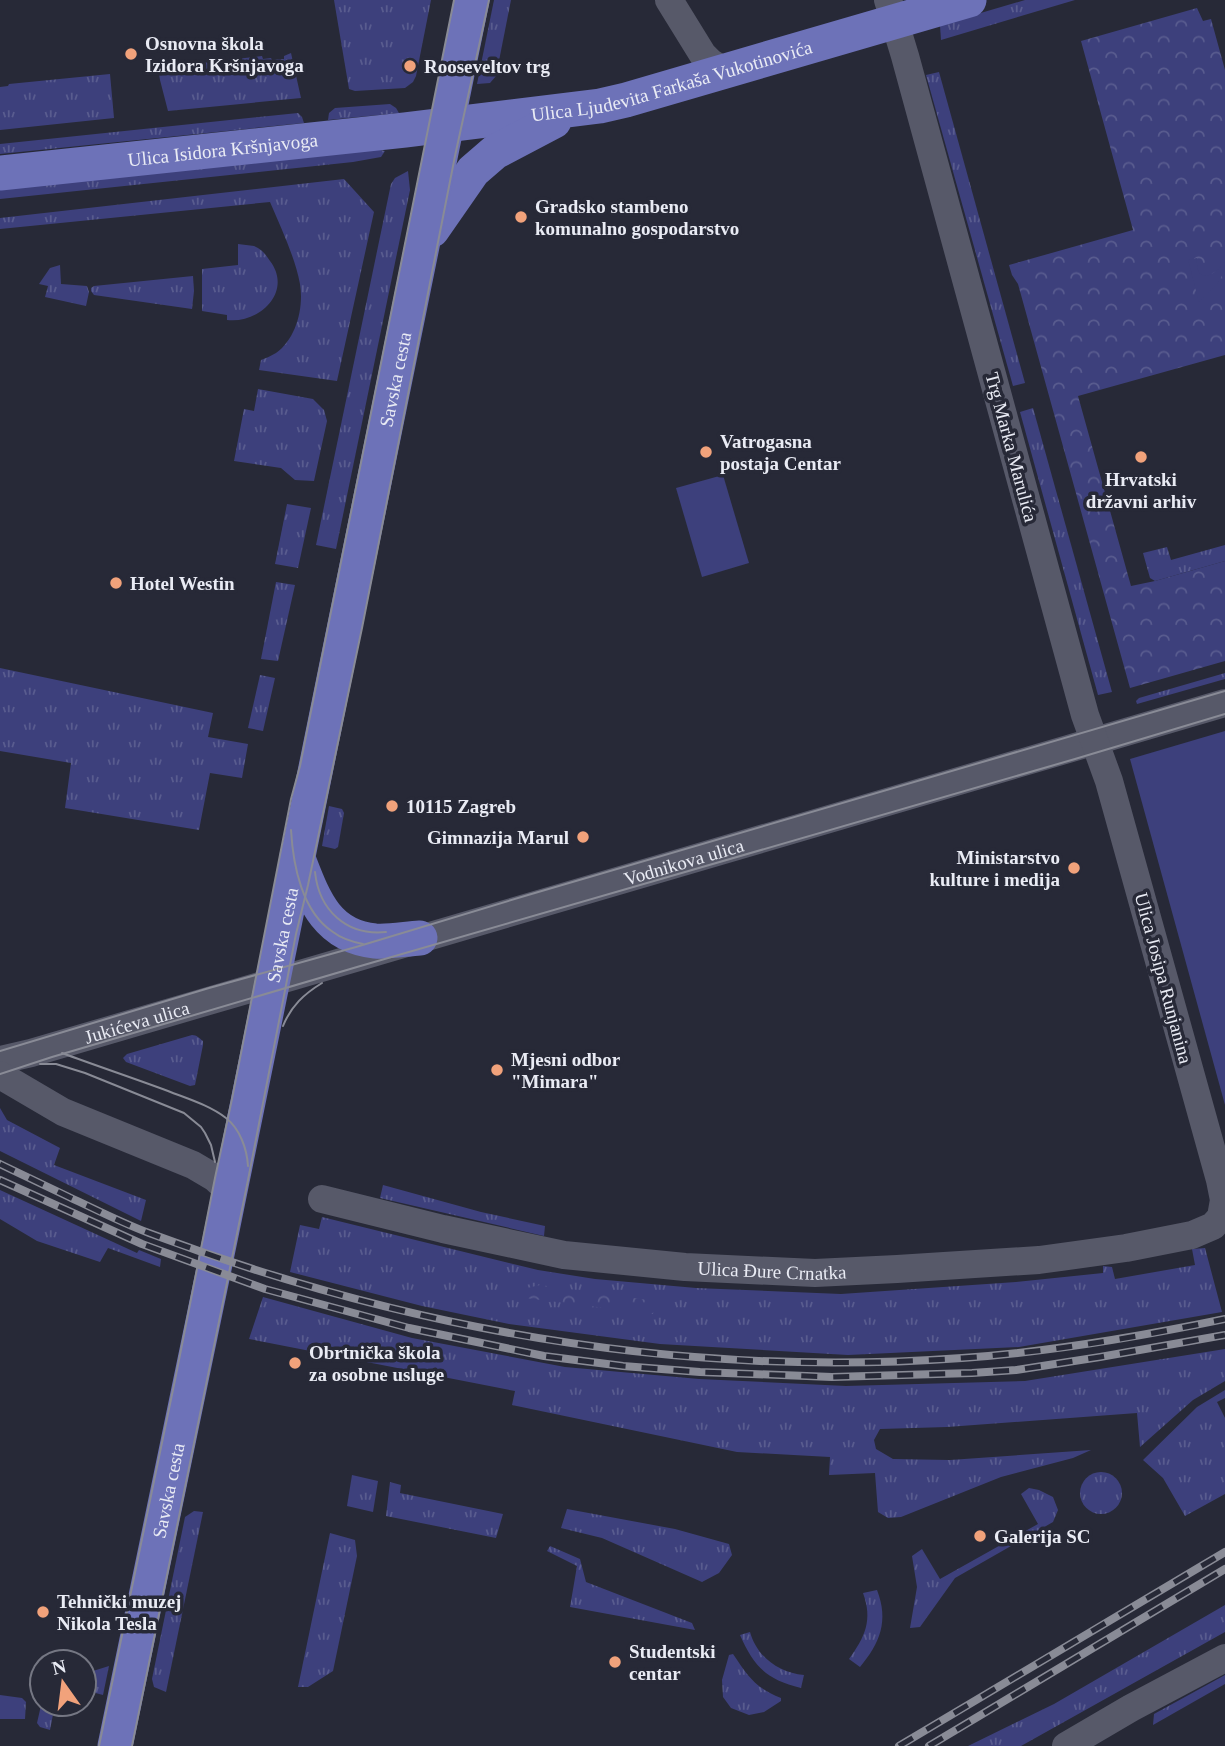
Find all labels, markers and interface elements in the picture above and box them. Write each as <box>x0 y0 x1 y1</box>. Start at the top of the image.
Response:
place label: Osnovna škola Izidora Kršnjavoga <box>145 33 304 76</box>
street label: Ulica Ljudevita Farkaša Vukotinovića <box>530 36 815 125</box>
marker: Osnovna škola Izidora Kršnjavoga <box>123 46 139 62</box>
place label: Rooseveltov trg <box>424 56 551 77</box>
marker: Rooseveltov trg <box>402 58 418 74</box>
street label: Ulica Isidora Kršnjavoga <box>127 129 319 170</box>
place label: Gradsko stambeno komunalno gospodarstvo <box>535 196 739 239</box>
marker: Gradsko stambeno komunalno gospodarstvo <box>513 209 529 225</box>
street label: Savska cesta <box>375 329 415 429</box>
street label: Trg Marka Marulića <box>981 370 1042 525</box>
place label: Vatrogasna postaja Centar <box>720 431 841 474</box>
marker: Vatrogasna postaja Centar <box>698 444 714 460</box>
marker: Hrvatski državni arhiv <box>1133 449 1149 465</box>
place label: Hrvatski državni arhiv <box>1086 469 1197 512</box>
place label: Hotel Westin <box>130 573 235 594</box>
marker: Hotel Westin <box>108 575 124 591</box>
place label: 10115 Zagreb <box>406 796 516 817</box>
marker: 10115 Zagreb <box>384 798 400 814</box>
place label: Gimnazija Marul <box>427 827 569 848</box>
marker: Gimnazija Marul <box>575 829 591 845</box>
street label: Vodnikova ulica <box>622 835 747 890</box>
place label: Ministarstvo kulture i medija <box>929 847 1060 890</box>
marker: Ministarstvo kulture i medija <box>1066 860 1082 876</box>
street label: Savska cesta <box>263 885 302 985</box>
street label: Ulica Josipa Runjanina <box>1131 890 1197 1067</box>
street label: Jukićeva ulica <box>82 997 192 1048</box>
place label: Mjesni odbor "Mimara" <box>511 1049 621 1092</box>
marker: Mjesni odbor "Mimara" <box>489 1062 505 1078</box>
street label: Ulica Đure Crnatka <box>697 1258 847 1284</box>
place label: Obrtnička škola za osobne usluge <box>309 1342 444 1385</box>
marker: Obrtnička škola za osobne usluge <box>287 1355 303 1371</box>
street label: Savska cesta <box>148 1441 189 1540</box>
place label: Galerija SC <box>994 1526 1091 1547</box>
marker: Galerija SC <box>972 1528 988 1544</box>
place label: Tehnički muzej Nikola Tesla <box>57 1591 181 1634</box>
marker: Tehnički muzej Nikola Tesla <box>35 1604 51 1620</box>
place label: Studentski centar <box>629 1641 716 1684</box>
north arrow <box>28 1648 98 1718</box>
marker: Studentski centar <box>607 1654 623 1670</box>
text: N <box>50 1655 68 1679</box>

